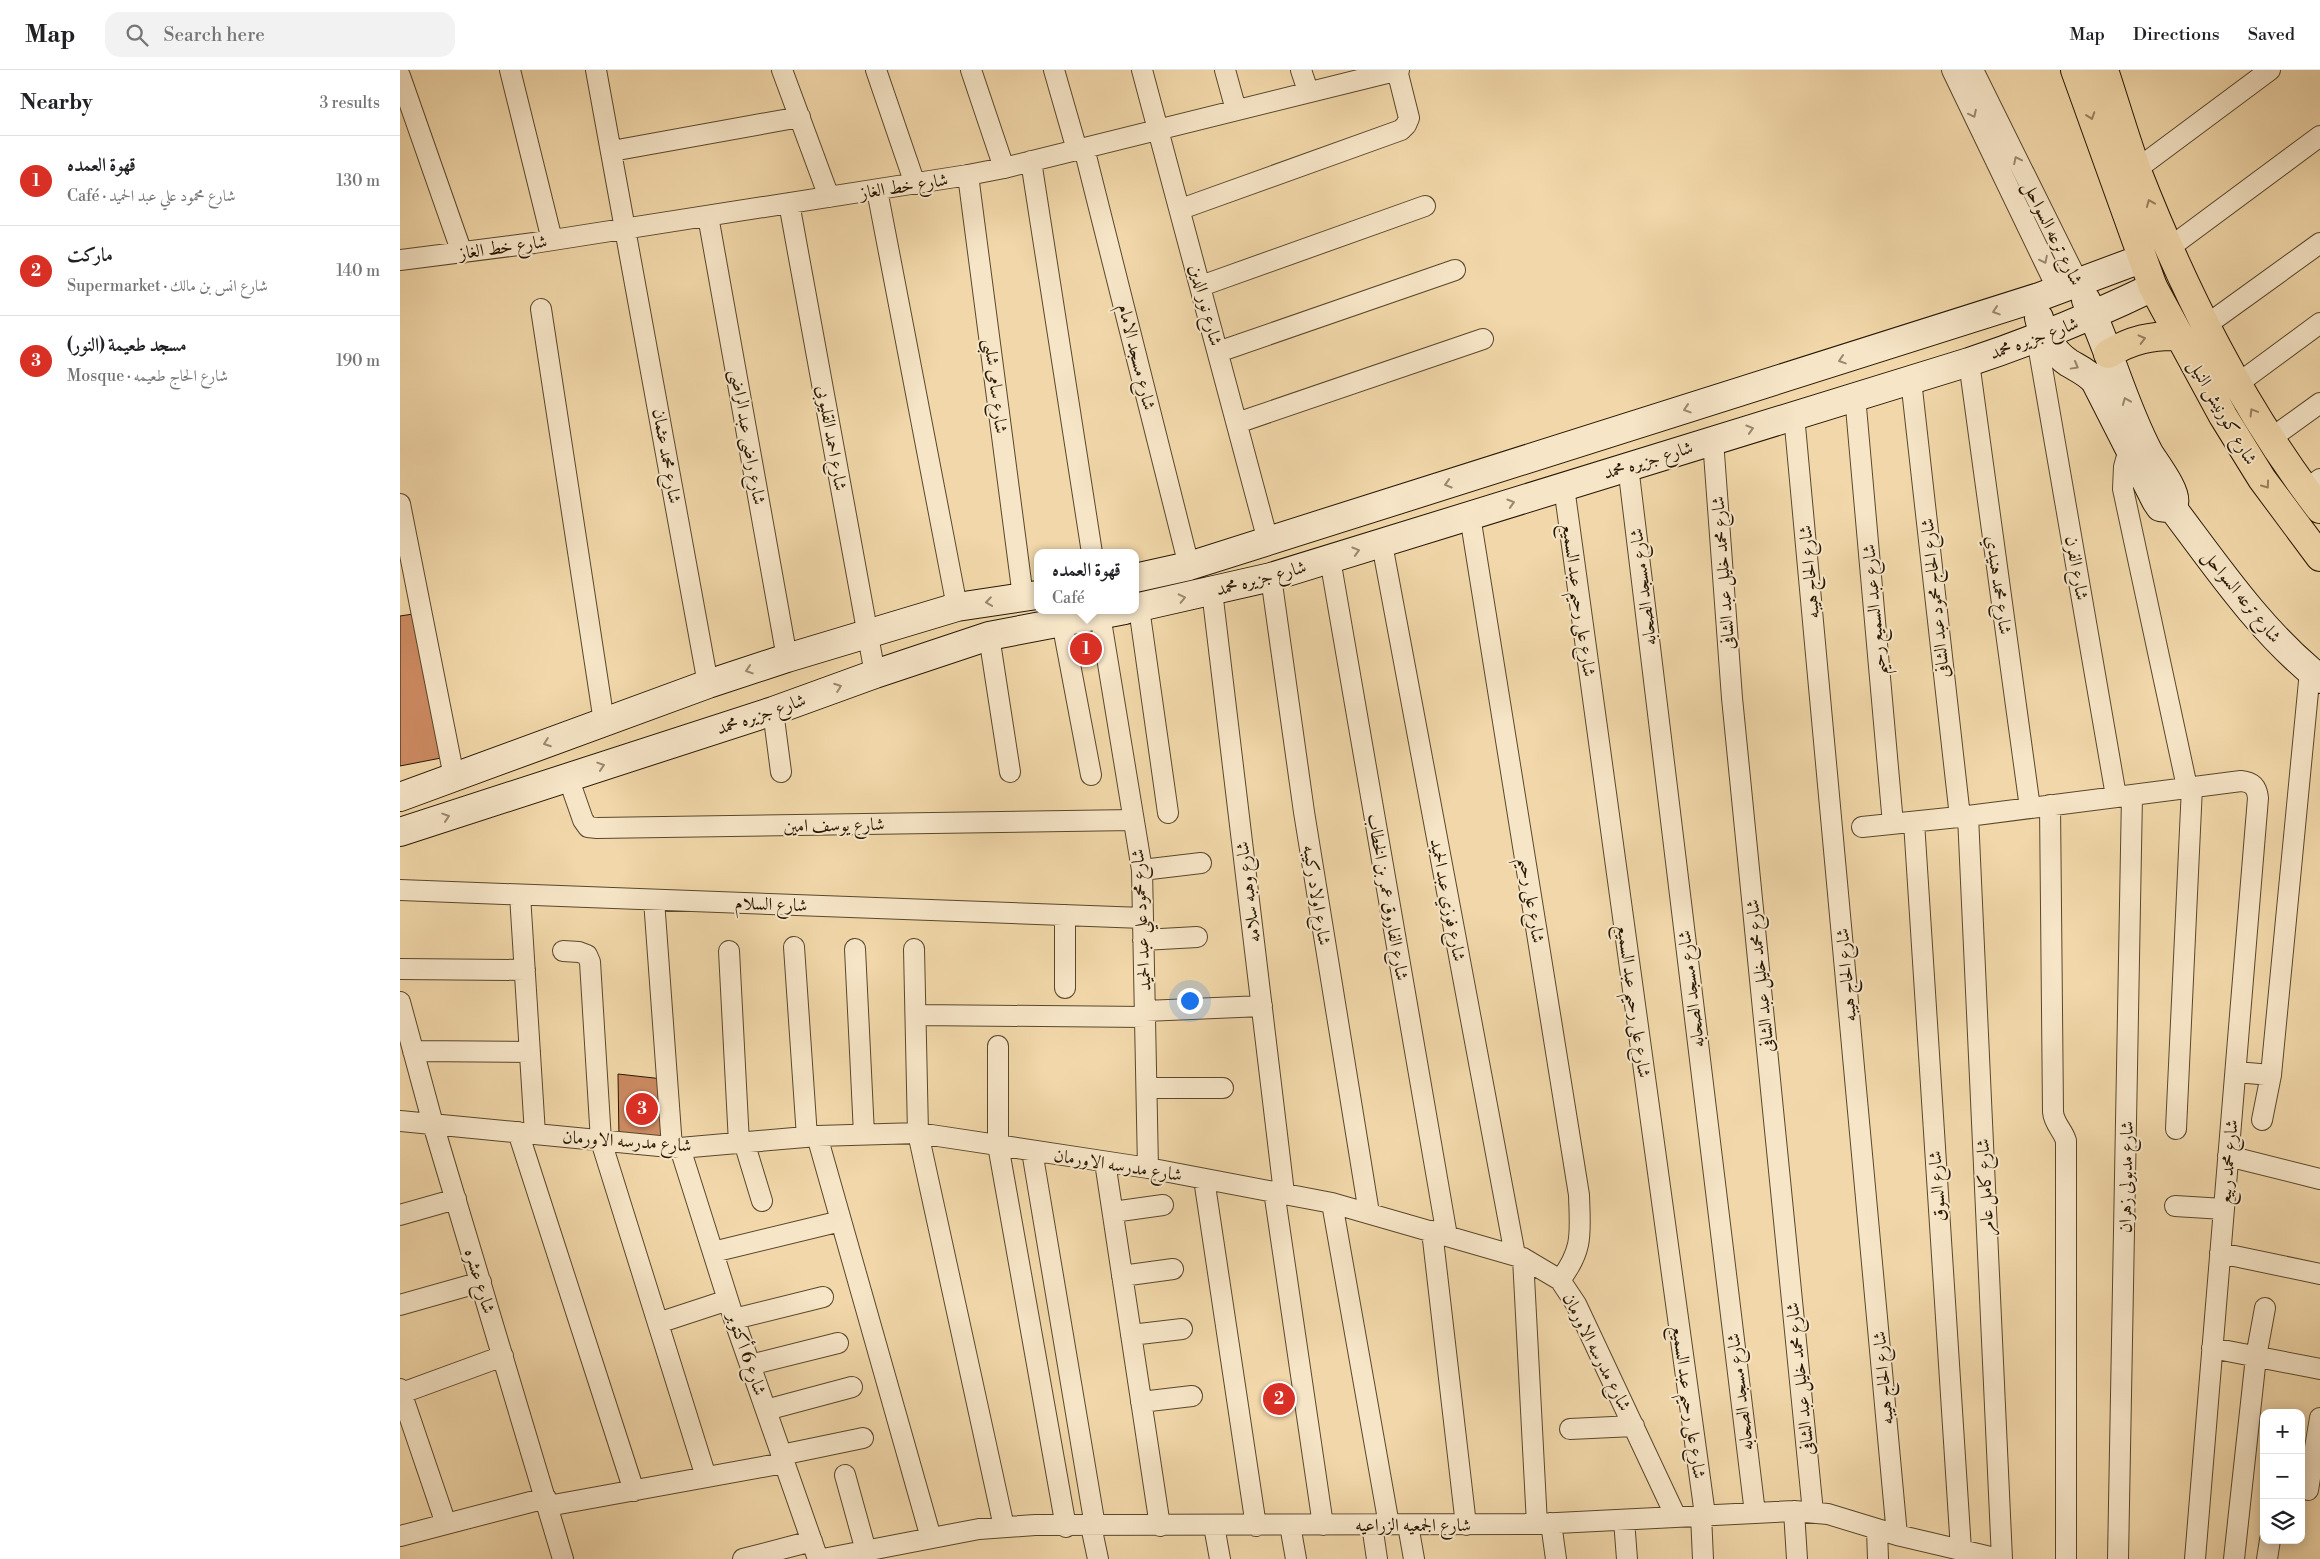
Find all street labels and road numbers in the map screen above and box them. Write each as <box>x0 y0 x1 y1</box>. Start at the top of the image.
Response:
street label: شارع خط الغاز <box>856 168 950 208</box>
street label: شارع ترعه السواحل <box>2015 177 2088 291</box>
street label: شارع خط الغاز <box>455 230 549 268</box>
street label: شارع نور الدين <box>1181 262 1227 349</box>
street label: شارع مسجد الامام <box>1108 302 1161 414</box>
street label: شارع جزيره محمد <box>1987 312 2083 368</box>
street label: شارع سامى شلبى <box>975 337 1013 435</box>
street label: شارع كورنيش النيل <box>2180 355 2262 471</box>
street label: شارع راضى عبد الراضى <box>721 367 771 507</box>
street label: شارع احمد القليوبى <box>808 383 852 493</box>
street label: شارع محمد عثمان <box>644 407 686 506</box>
street label: شارع جزيره محمد <box>1600 436 1697 488</box>
street label: شارع محمد خليل عبد الشافى <box>1707 495 1743 650</box>
street label: شارع الحاج محمود عبد الشافى <box>1916 517 1959 679</box>
street label: شارع على رحيم عبد السميع <box>1550 522 1601 679</box>
street label: شارع الحاج هيبه <box>1794 524 1829 620</box>
street label: شارع مسجد الصحابه <box>1625 527 1665 647</box>
street label: شارع محمد هنيدي <box>1977 534 2017 636</box>
street label: شارع الفرن <box>2057 534 2094 603</box>
street label: شارع عبد السميع رحيم <box>1857 543 1898 677</box>
street label: شارع ترعه السواحل <box>2195 545 2286 649</box>
street label: شارع جزيره محمد <box>1213 555 1310 604</box>
street label: شارع جزيره محمد <box>714 688 810 743</box>
street label: شارع الفاروق عمر بن الخطاب <box>1359 812 1414 983</box>
street label: شارع يوسف امين <box>783 813 885 841</box>
street label: شارع فوزي عبد الحميد <box>1421 837 1471 964</box>
street label: شارع وهبه سلامه <box>1231 840 1269 944</box>
street label: شارع اولاد ركيبه <box>1294 843 1336 947</box>
street label: شارع محمود علي عبد الحميد <box>1126 848 1162 992</box>
street label: شارع على رحيم <box>1507 855 1550 946</box>
street label: شارع السلام <box>734 892 808 921</box>
street label: شارع محمد خليل عبد الشافى <box>1741 898 1783 1054</box>
street label: شارع على رحيم عبد السميع <box>1605 923 1656 1080</box>
street label: شارع الحاج هيبه <box>1831 927 1866 1023</box>
street label: شارع مسجد الصحابه <box>1673 929 1713 1049</box>
street label: شارع محمد ربيع <box>2213 1119 2248 1206</box>
street label: شارع مدبولى زهران <box>2114 1121 2142 1233</box>
street label: شارع مدرسه الاورمان <box>561 1126 692 1160</box>
street label: شارع كامل عامر <box>1971 1138 2003 1236</box>
street label: شارع مدرسه الاورمان <box>1052 1144 1184 1190</box>
street label: شارع السوق <box>1924 1150 1954 1222</box>
street label: شارع عشره <box>456 1246 500 1317</box>
street label: شارع مدرسه الاورمان <box>1554 1289 1636 1417</box>
street label: شارع محمد خليل عبد الشافى <box>1781 1301 1823 1457</box>
street label: شارع 6 أكتوبر <box>718 1307 773 1400</box>
street label: شارع على رحيم عبد السميع <box>1660 1324 1711 1481</box>
street label: شارع الحاج هيبه <box>1868 1330 1903 1426</box>
street label: شارع مسجد الصحابه <box>1722 1332 1762 1452</box>
street label: شارع الجمعيه الزراعيه <box>1355 1514 1471 1540</box>

